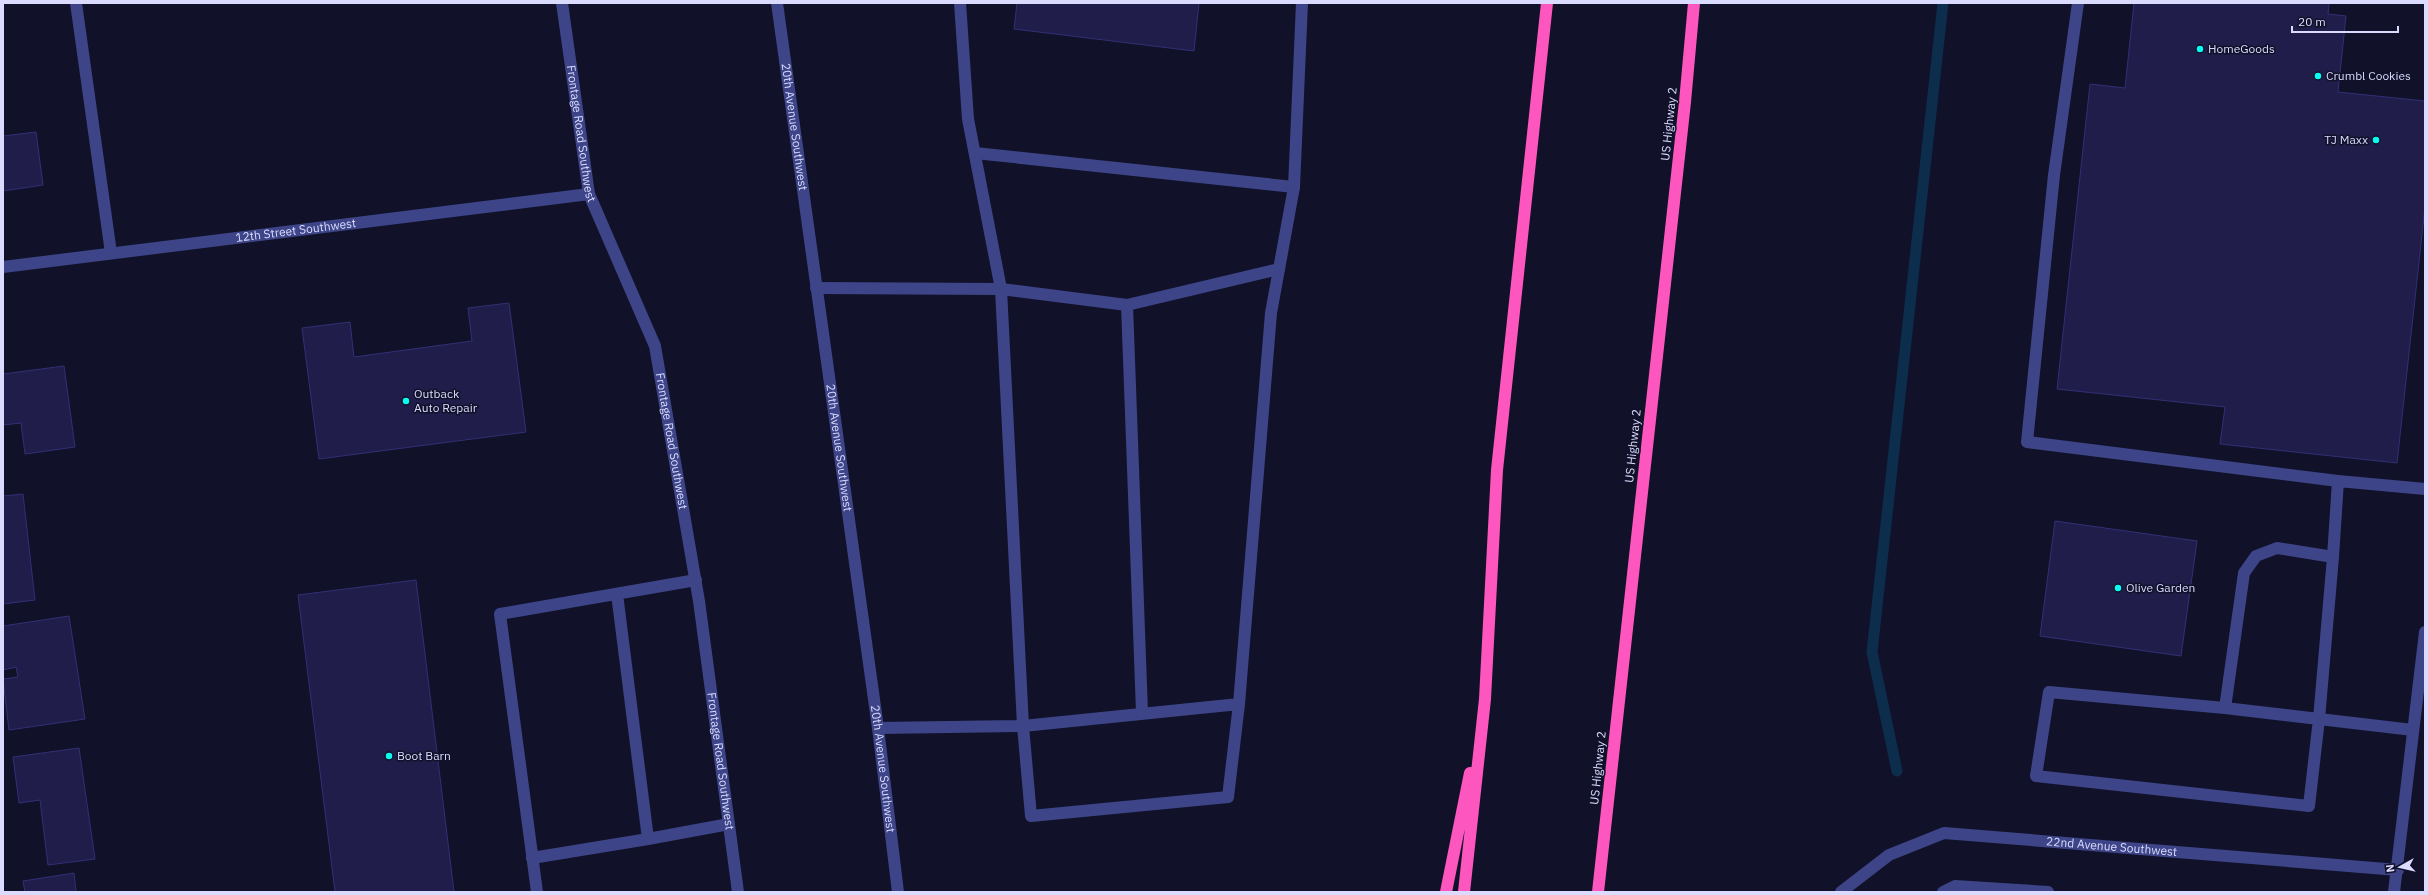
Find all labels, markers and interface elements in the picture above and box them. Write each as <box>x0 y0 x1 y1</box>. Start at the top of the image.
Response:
scale bar <box>2292 8 2398 34</box>
text: 20 m <box>2298 14 2326 29</box>
place label: HomeGoods <box>2208 41 2275 56</box>
marker: HomeGoods <box>2195 44 2205 54</box>
street label: 20th Avenue Southwest <box>778 62 811 191</box>
street label: Frontage Road Southwest <box>564 64 600 204</box>
place label: Crumbl Cookies <box>2326 68 2411 83</box>
marker: Crumbl Cookies <box>2313 71 2323 81</box>
street label: US Highway 2 <box>1657 86 1680 162</box>
place label: TJ Maxx <box>2324 132 2368 147</box>
marker: TJ Maxx <box>2371 135 2381 145</box>
street label: 12th Street Southwest <box>235 215 357 245</box>
street label: Frontage Road Southwest <box>653 371 691 510</box>
street label: 20th Avenue Southwest <box>823 383 856 512</box>
place label: Outback Auto Repair <box>414 386 478 415</box>
marker: Outback Auto Repair <box>401 396 411 406</box>
street label: US Highway 2 <box>1621 408 1644 484</box>
place label: Olive Garden <box>2126 580 2195 595</box>
marker: Olive Garden <box>2113 583 2123 593</box>
street label: Frontage Road Southwest <box>704 691 738 831</box>
street label: 20th Avenue Southwest <box>868 704 899 833</box>
street label: US Highway 2 <box>1586 730 1609 806</box>
place label: Boot Barn <box>397 748 451 763</box>
marker: Boot Barn <box>384 751 394 761</box>
street label: 22nd Avenue Southwest <box>2046 833 2178 859</box>
north arrow <box>2380 847 2420 887</box>
text: N <box>2383 863 2398 873</box>

